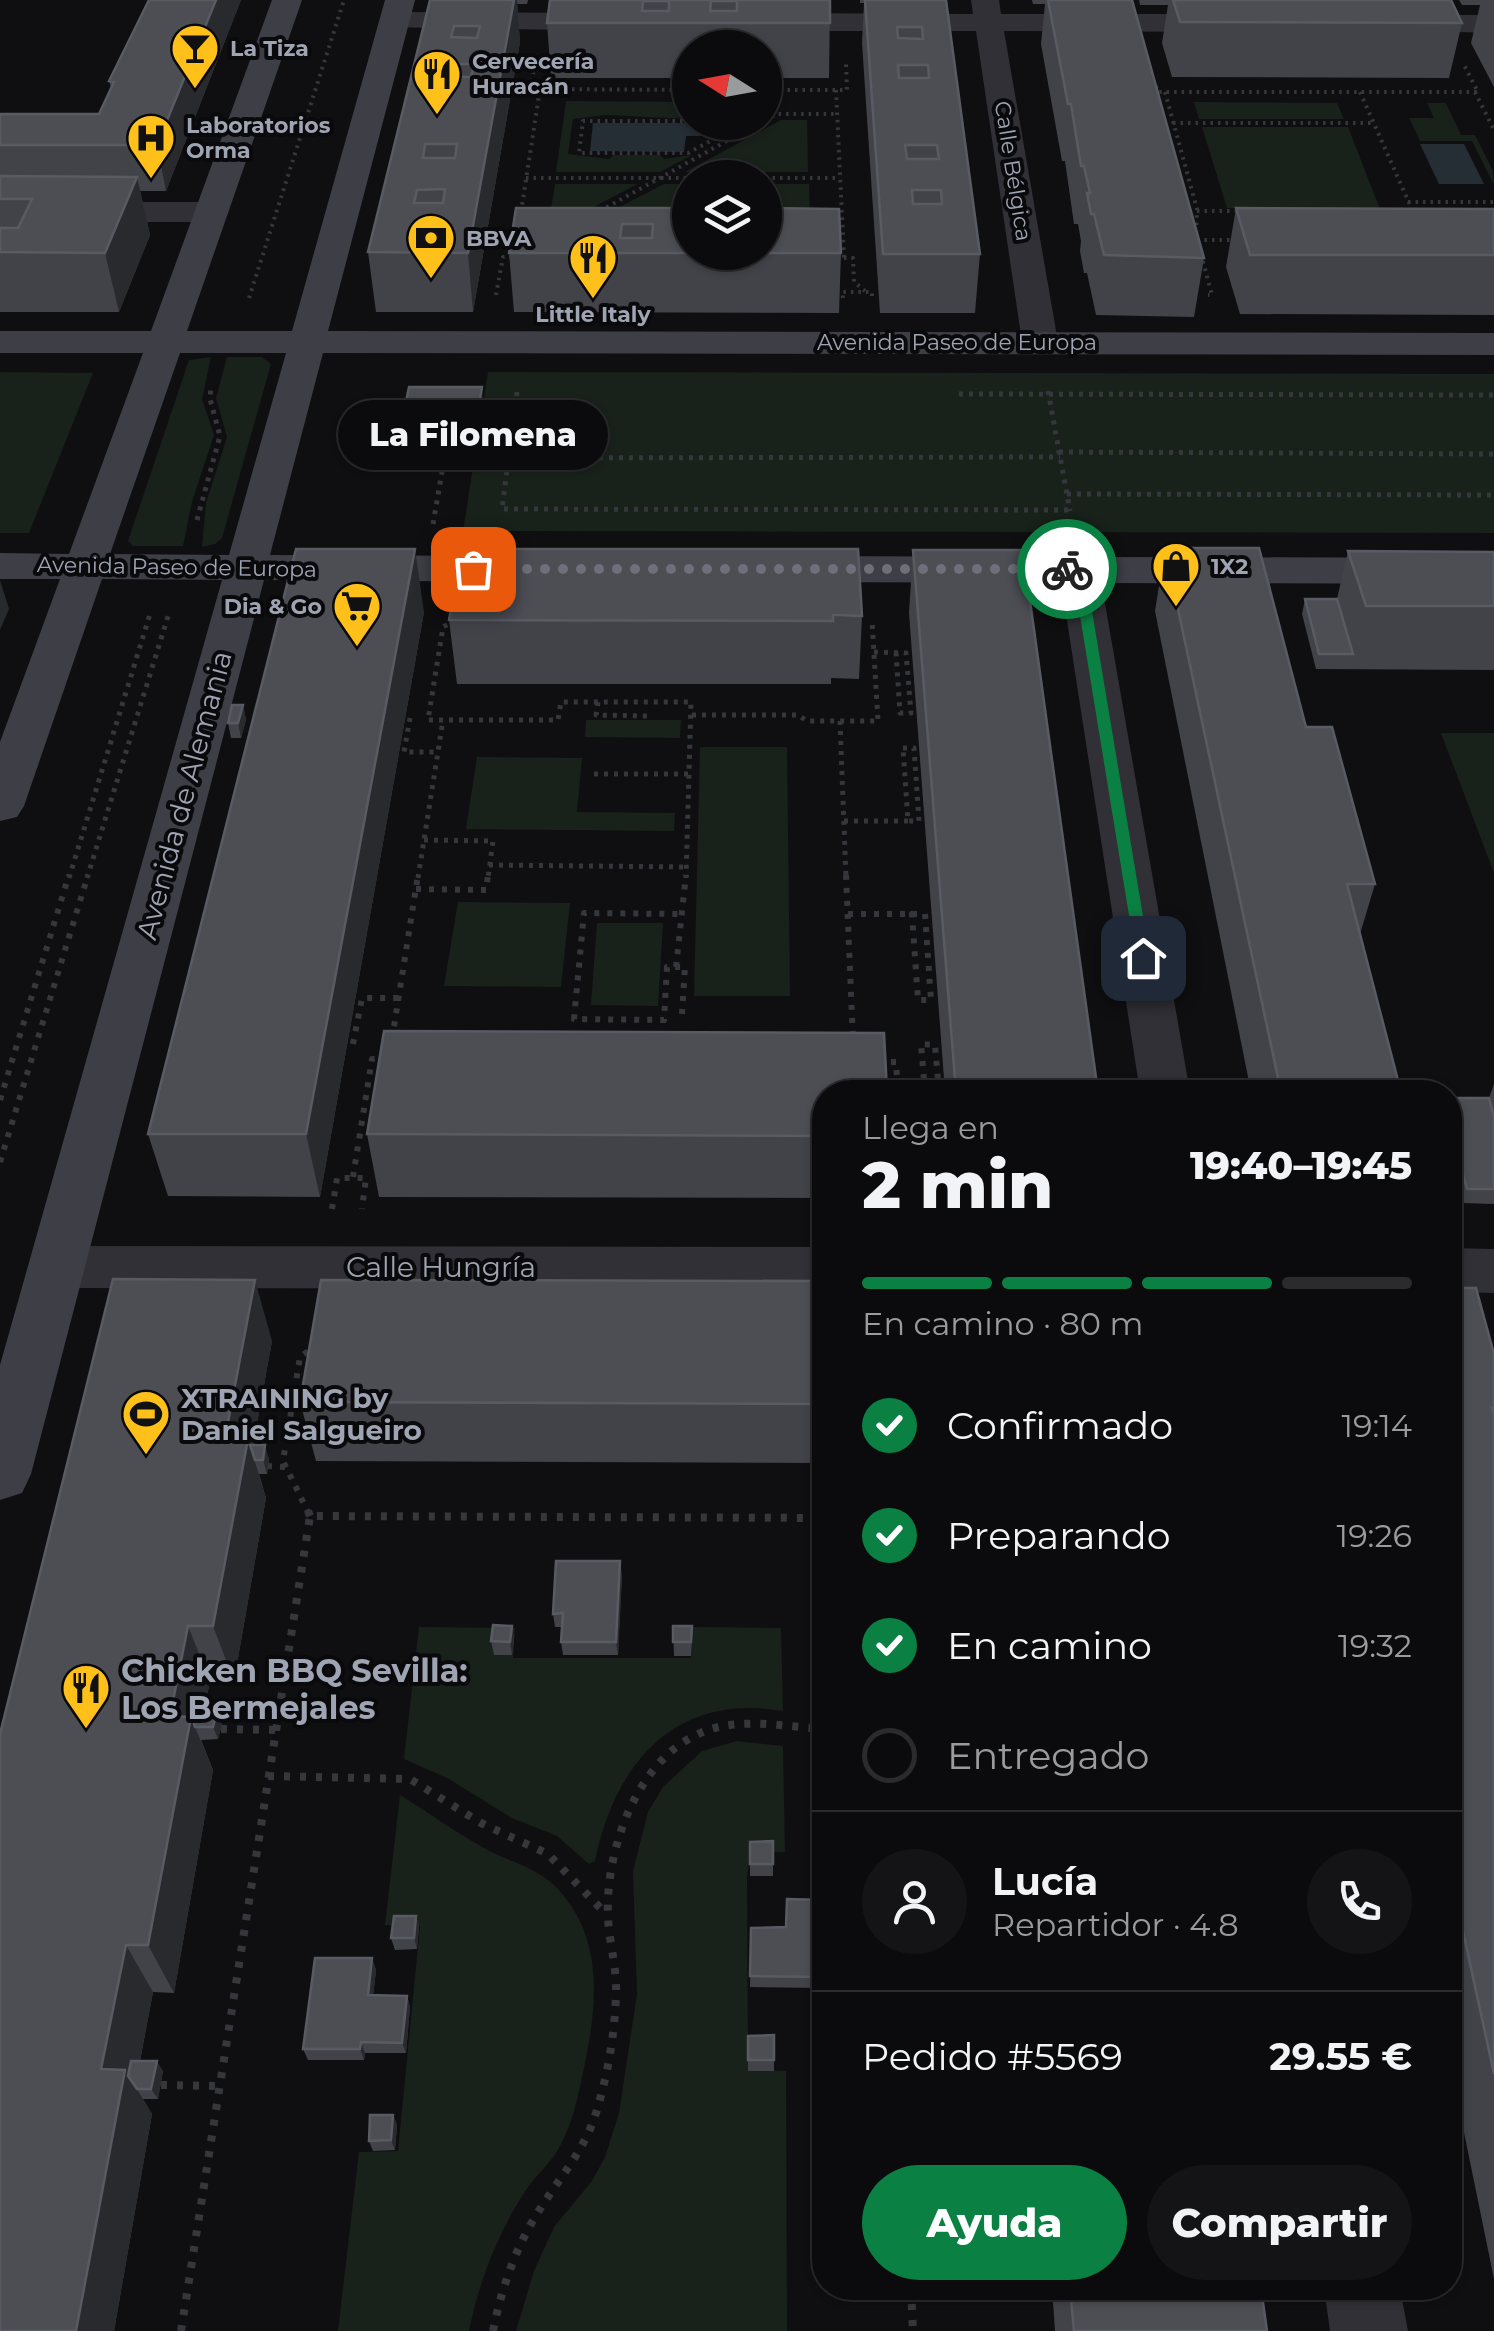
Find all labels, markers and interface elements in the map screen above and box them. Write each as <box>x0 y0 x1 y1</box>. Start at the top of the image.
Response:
bar icon: La Tiza <box>169 22 221 90</box>
north arrow <box>672 30 782 140</box>
map controls <box>672 30 782 270</box>
place label: La Tiza <box>230 35 309 62</box>
restaurant icon: Cervecería Huracán <box>411 48 463 116</box>
place label: Cervecería Huracán <box>472 48 594 100</box>
street label: Calle Bélgica <box>989 99 1037 243</box>
hospital icon: Laboratorios Orma <box>125 112 177 180</box>
place label: Laboratorios Orma <box>186 112 331 164</box>
button: layers <box>672 160 782 270</box>
bank icon: BBVA <box>405 212 457 280</box>
place label: BBVA <box>466 225 532 252</box>
restaurant icon: Little Italy <box>567 232 619 300</box>
place label: Little Italy <box>535 301 651 328</box>
street label: Avenida Paseo de Europa <box>817 329 1097 356</box>
callout: La Filomena <box>338 399 608 469</box>
text: La Filomena <box>369 415 577 454</box>
courier <box>1017 519 1117 619</box>
pin <box>431 527 516 612</box>
shop icon: 1X2 <box>1150 540 1202 608</box>
icon: bag <box>446 542 501 597</box>
icon: bike <box>1040 542 1095 597</box>
street label: Avenida Paseo de Europa <box>37 551 317 583</box>
place label: 1X2 <box>1211 553 1248 580</box>
supermarket icon: Dia & Go <box>331 580 383 648</box>
place label: Dia & Go <box>224 593 322 620</box>
street label: Avenida de Alemania <box>129 647 239 943</box>
pin <box>1101 916 1186 1001</box>
icon: home <box>1116 931 1171 986</box>
text: Llega en <box>862 1108 999 1147</box>
text: 19:40–19:45 <box>1190 1142 1412 1189</box>
text: 2 min <box>862 1145 1053 1224</box>
street label: Calle Hungría <box>346 1250 536 1284</box>
text: En camino · 80 m <box>862 1304 1143 1343</box>
place label: XTRAINING by Daniel Salgueiro <box>181 1381 422 1447</box>
sports icon: XTRAINING by Daniel Salgueiro <box>120 1388 172 1456</box>
icon: check <box>862 1398 917 1453</box>
text: Confirmado <box>947 1402 1173 1449</box>
text: 19:14 <box>1341 1406 1412 1445</box>
icon: check <box>862 1508 917 1563</box>
text: Preparando <box>947 1512 1171 1559</box>
text: 19:26 <box>1337 1516 1412 1555</box>
icon: check <box>862 1618 917 1673</box>
text: En camino <box>947 1622 1152 1669</box>
text: 19:32 <box>1338 1626 1412 1665</box>
place label: Chicken BBQ Sevilla: Los Bermejales <box>121 1651 468 1727</box>
restaurant icon: Chicken BBQ Sevilla: Los Bermejales <box>60 1662 112 1730</box>
text: Entregado <box>947 1732 1149 1779</box>
button: person <box>862 1849 967 1954</box>
button: phone <box>1307 1849 1412 1954</box>
text: Lucía <box>992 1858 1098 1905</box>
text: Repartidor · 4.8 <box>992 1905 1239 1944</box>
text: Pedido #5569 <box>862 2033 1123 2080</box>
text: 29.55 € <box>1269 2033 1412 2080</box>
button: Ayuda <box>862 2165 1127 2280</box>
button: Compartir <box>1147 2165 1412 2280</box>

